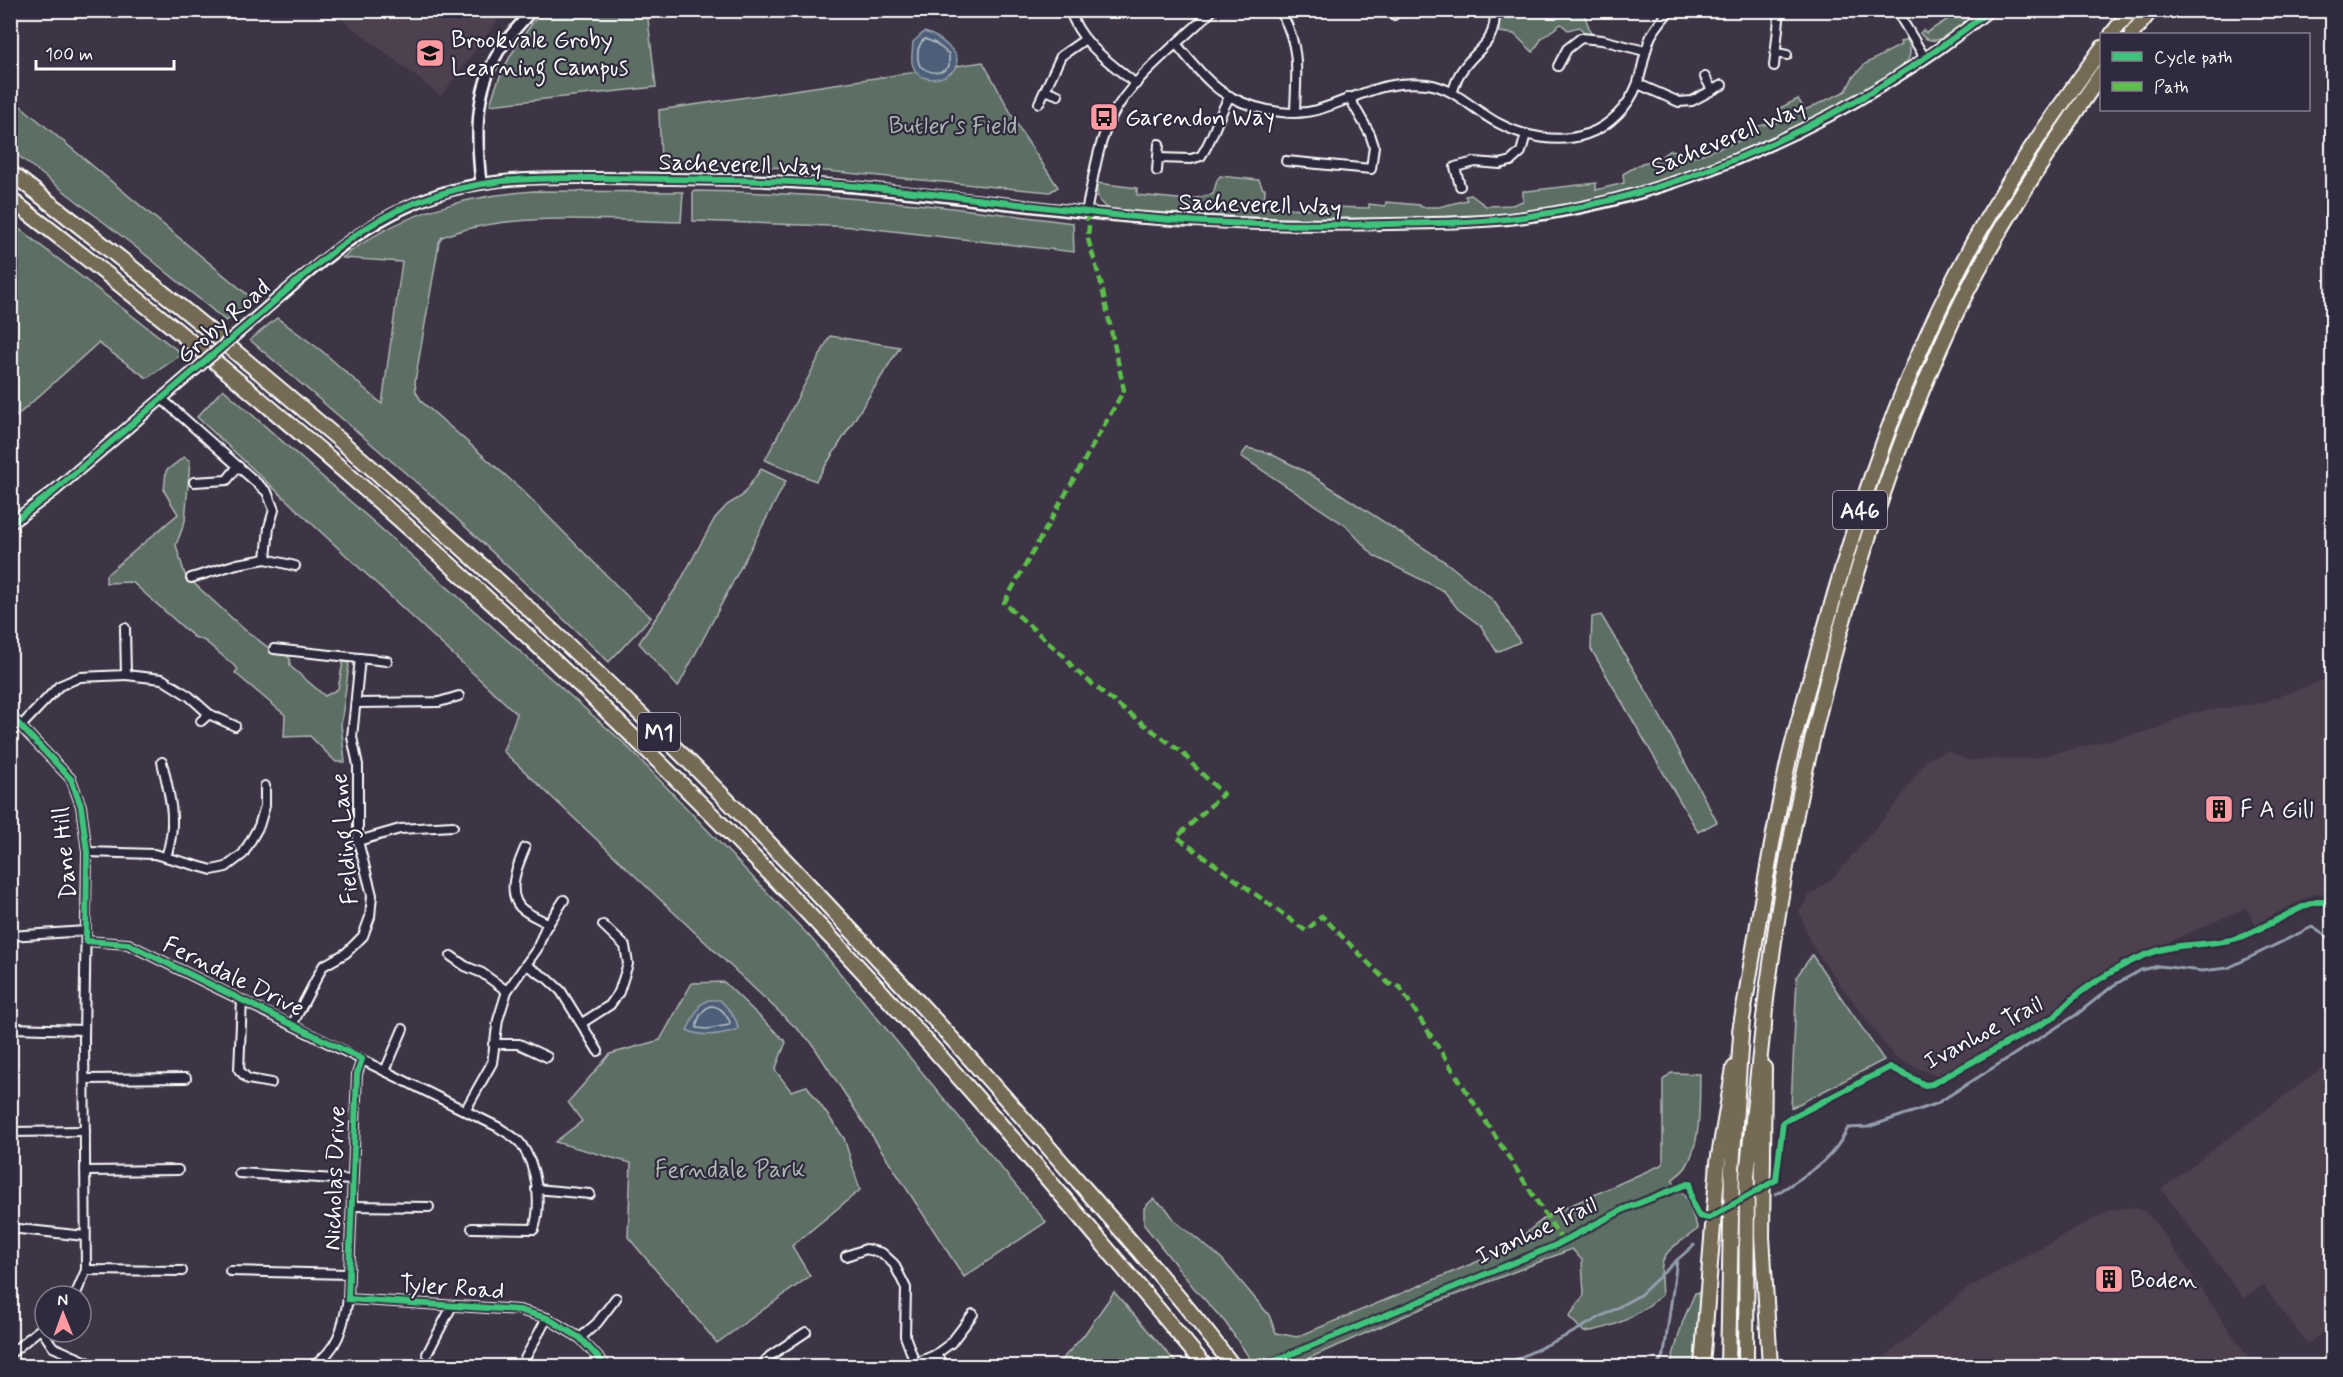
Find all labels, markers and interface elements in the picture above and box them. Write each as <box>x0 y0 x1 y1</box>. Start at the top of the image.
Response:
place label: Brookvale Groby Learning Campus <box>451 25 628 87</box>
scale bar <box>36 33 174 71</box>
legend <box>2100 33 2310 111</box>
school or university icon: Brookvale Groby Learning Campus <box>414 37 446 69</box>
text: 100 m <box>45 43 93 67</box>
text: Cycle path <box>2154 46 2232 70</box>
text: Path <box>2154 76 2189 100</box>
street label: Sacheverell Way <box>1647 93 1810 183</box>
bus stop icon: Garendon Way <box>1088 101 1120 133</box>
place label: Garendon Way <box>1125 103 1275 134</box>
park label: Butler's Field <box>888 111 1018 142</box>
street label: Sacheverell Way <box>658 147 822 184</box>
street label: Sacheverell Way <box>1178 187 1342 224</box>
street label: Groby Road <box>170 273 278 372</box>
road number: A46 <box>1833 491 1887 529</box>
road number: M1 <box>638 713 680 751</box>
street label: Fielding Lane <box>324 771 370 906</box>
building icon: F A Gill <box>2203 793 2235 825</box>
place label: F A Gill <box>2240 795 2314 826</box>
street label: Dane Hill <box>46 805 85 900</box>
street label: Ferndale Drive <box>158 930 309 1025</box>
street label: Ivanhoe Trail <box>1919 989 2048 1078</box>
street label: Nicholas Drive <box>317 1105 354 1251</box>
park label: Ferndale Park <box>655 1155 805 1186</box>
street label: Ivanhoe Trail <box>1471 1190 1602 1273</box>
building icon: Boden <box>2093 1263 2125 1295</box>
place label: Boden <box>2130 1265 2197 1296</box>
street label: Tyler Road <box>398 1269 505 1308</box>
north arrow <box>33 1284 93 1344</box>
text: N <box>57 1290 68 1311</box>

